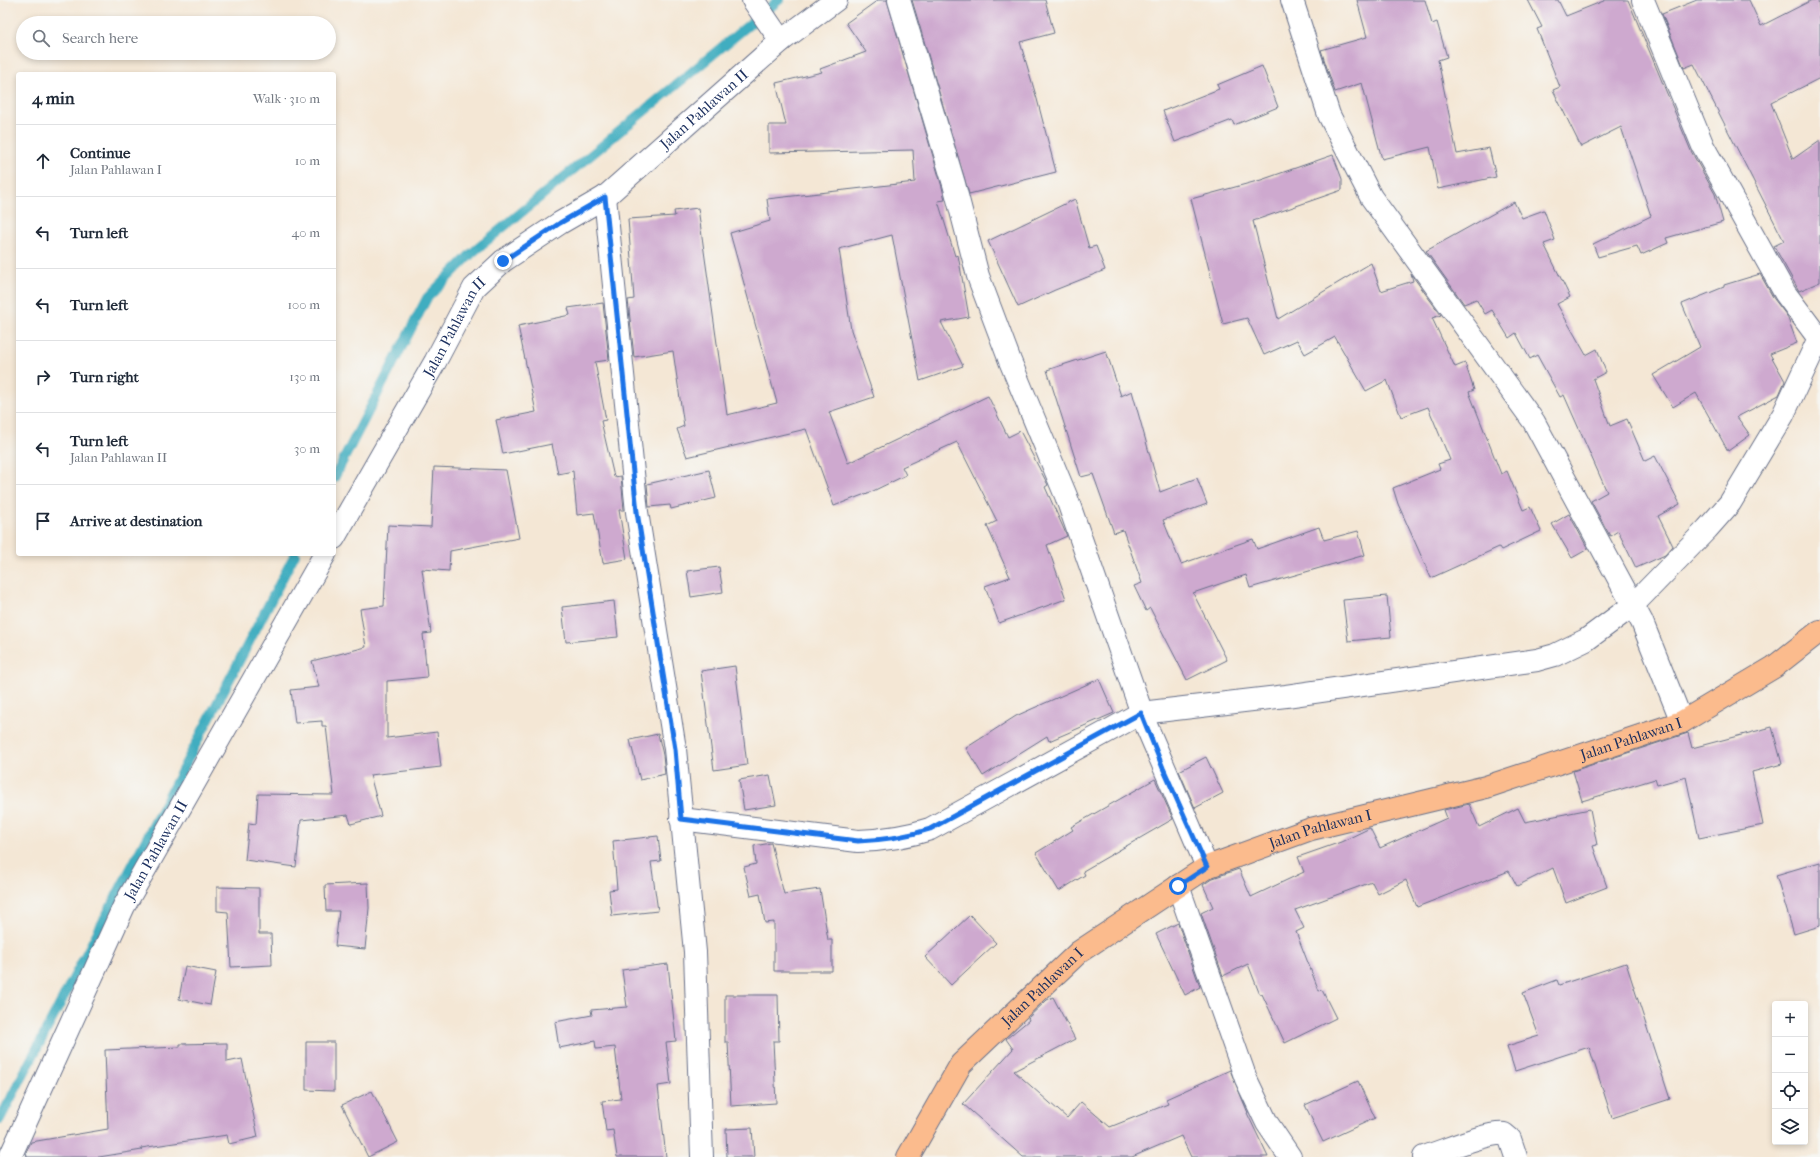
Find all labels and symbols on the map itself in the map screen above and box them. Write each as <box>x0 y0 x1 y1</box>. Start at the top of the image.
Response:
street label: Jalan Pahlawan II <box>655 65 752 154</box>
route end <box>494 252 512 270</box>
street label: Jalan Pahlawan II <box>419 273 489 381</box>
street label: Jalan Pahlawan I <box>1577 714 1684 764</box>
street label: Jalan Pahlawan II <box>120 797 192 904</box>
street label: Jalan Pahlawan I <box>1265 806 1373 853</box>
route start <box>1169 877 1187 895</box>
street label: Jalan Pahlawan I <box>997 944 1087 1031</box>

